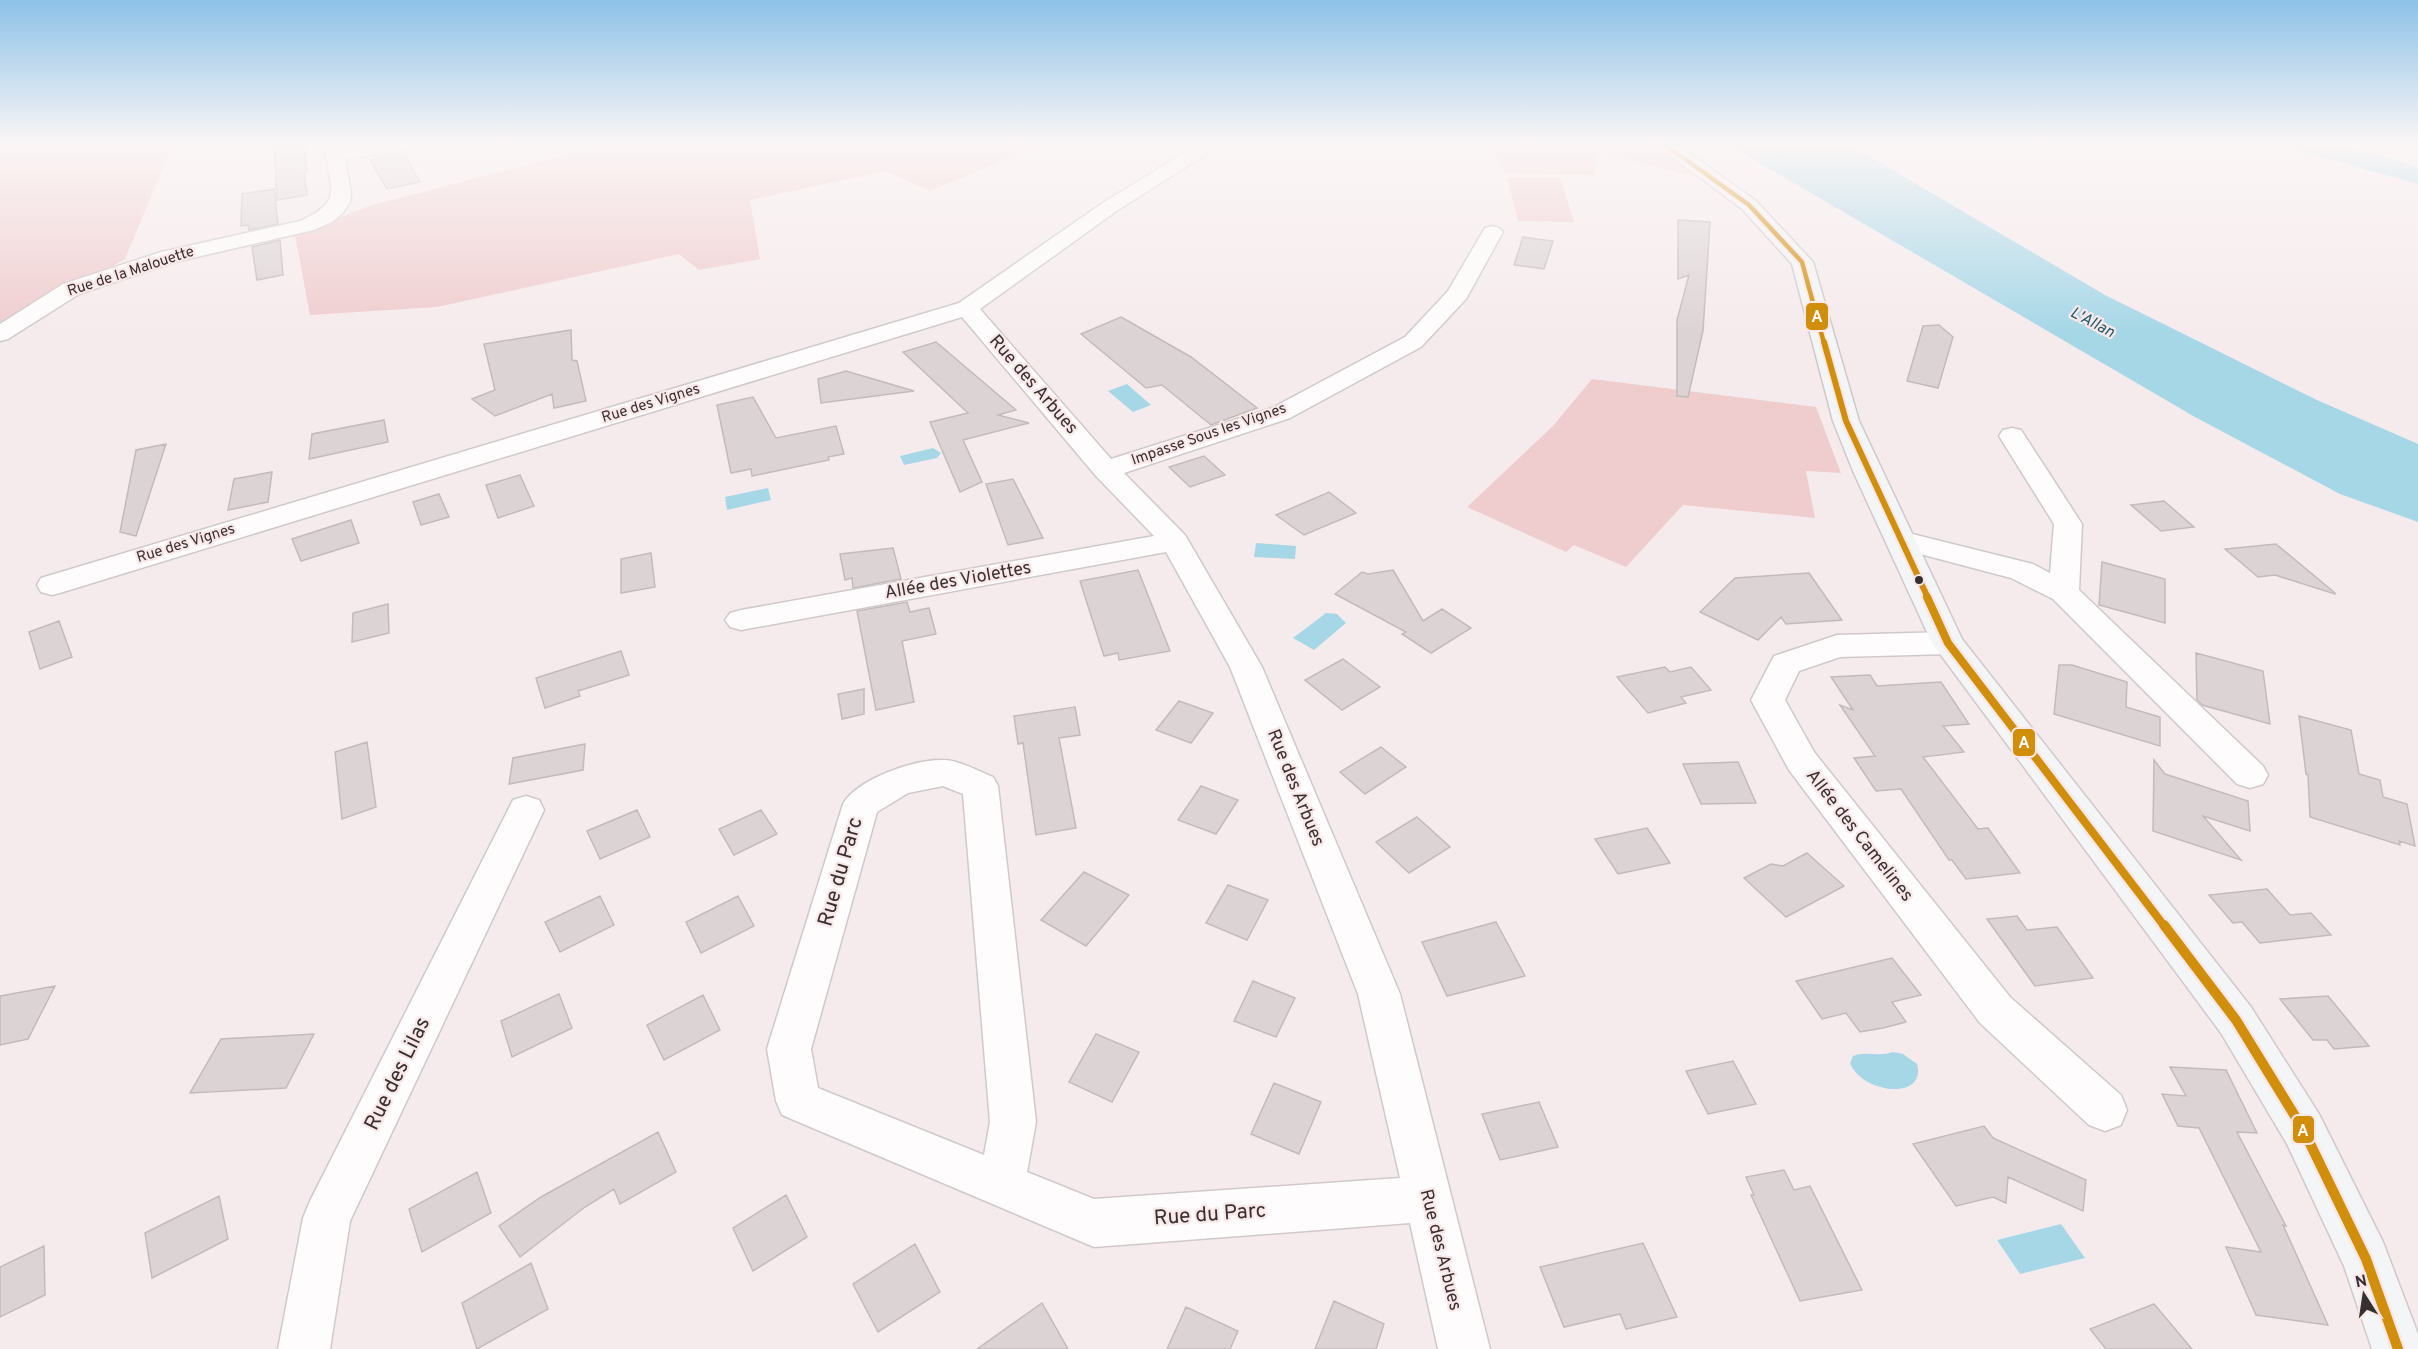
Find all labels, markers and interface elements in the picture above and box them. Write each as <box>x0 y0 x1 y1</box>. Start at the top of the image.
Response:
street label: Rue de la Malouette <box>65 243 197 301</box>
line badge: A <box>1805 302 1829 331</box>
water label: L'Allan <box>2066 303 2118 343</box>
text: A <box>1811 308 1823 328</box>
street label: Rue des Arbues <box>983 330 1083 440</box>
street label: Rue des Vignes <box>600 380 702 428</box>
street label: Impasse Sous les Vignes <box>1129 400 1289 470</box>
street label: Rue des Vignes <box>135 520 237 568</box>
street label: Allée des Violettes <box>883 557 1033 605</box>
unlabelled marker <box>1913 574 1925 586</box>
street label: Rue des Arbues <box>1261 726 1329 850</box>
line badge: A <box>2012 728 2036 757</box>
text: A <box>2018 734 2030 754</box>
street label: Allée des Camelines <box>1800 765 1918 907</box>
street label: Rue du Parc <box>813 814 869 930</box>
street label: Rue des Lilas <box>359 1013 437 1135</box>
line badge: A <box>2292 1115 2315 1144</box>
text: A <box>2297 1122 2309 1142</box>
street label: Rue des Arbues <box>1414 1187 1466 1313</box>
street label: Rue du Parc <box>1153 1198 1267 1232</box>
north arrow <box>2334 1265 2394 1325</box>
text: N <box>2354 1271 2369 1293</box>

